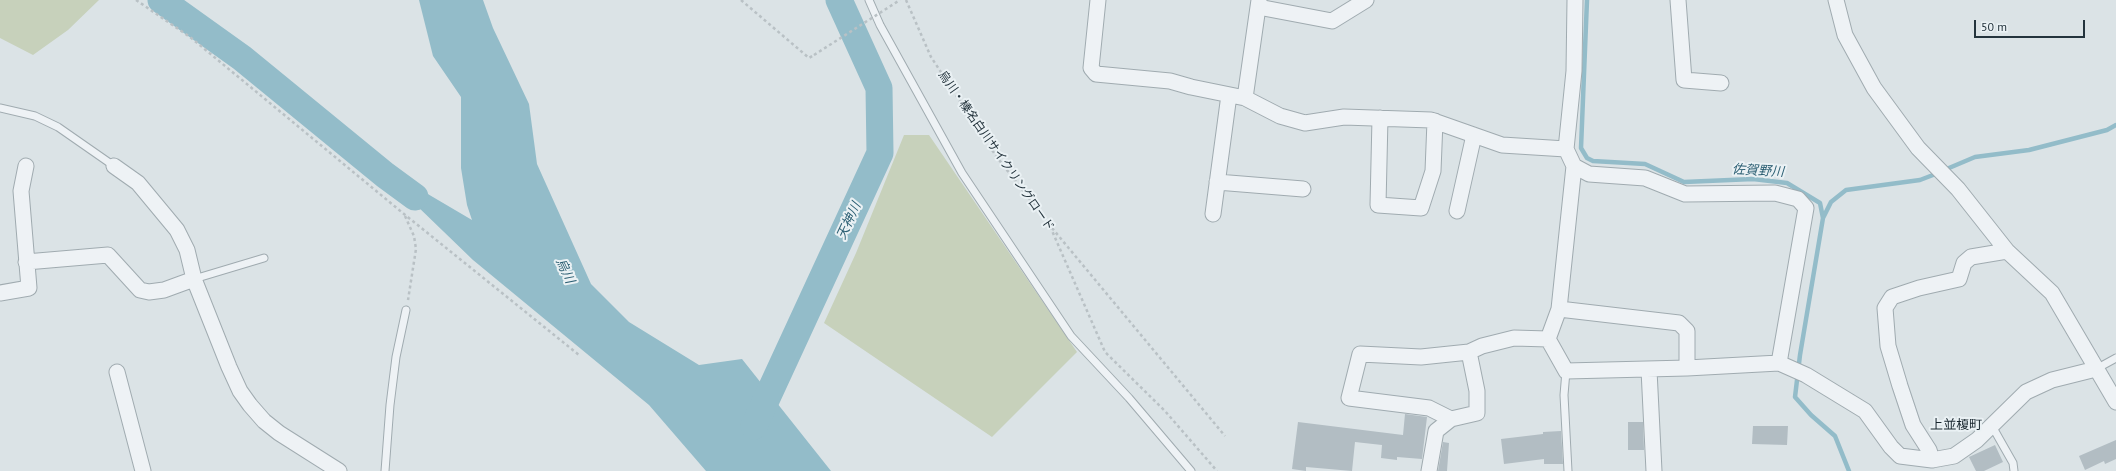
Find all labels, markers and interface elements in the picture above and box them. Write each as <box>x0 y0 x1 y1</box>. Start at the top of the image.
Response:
scale bar <box>1976 12 2087 38</box>
text: 50 m <box>1981 19 2007 34</box>
street label: 烏川・榛名白川サイクリングロード <box>935 68 1057 234</box>
water label: 佐賀野川 <box>1732 162 1784 180</box>
water label: 天神川 <box>834 200 864 242</box>
water label: 烏川 <box>552 256 578 286</box>
district label: 上並榎町 <box>1930 417 1982 433</box>

